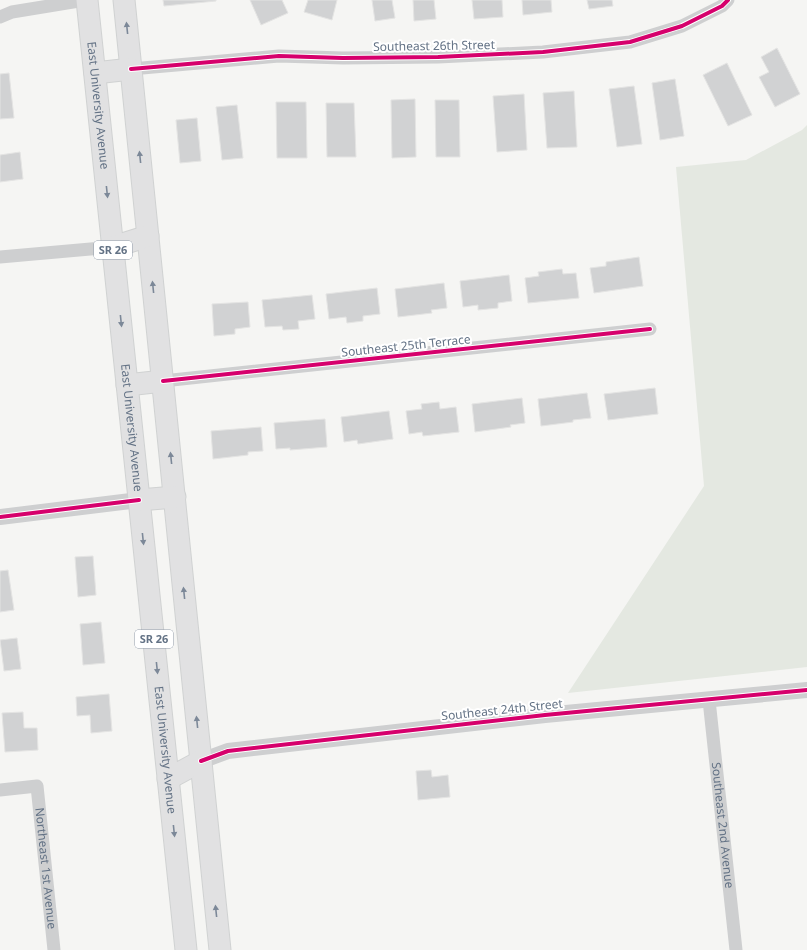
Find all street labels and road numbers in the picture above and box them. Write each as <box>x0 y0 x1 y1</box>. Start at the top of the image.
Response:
street label: Southeast 26th Street <box>373 36 496 55</box>
street label: East University Avenue <box>83 41 114 170</box>
road number: SR 26 <box>94 241 132 259</box>
street label: Southeast 25th Terrace <box>340 330 472 361</box>
street label: East University Avenue <box>117 363 147 493</box>
road number: SR 26 <box>135 630 173 648</box>
street label: East University Avenue <box>151 685 181 815</box>
street label: Southeast 24th Street <box>440 695 564 724</box>
street label: Southeast 2nd Avenue <box>708 761 738 889</box>
street label: Northeast 1st Avenue <box>31 807 61 930</box>

